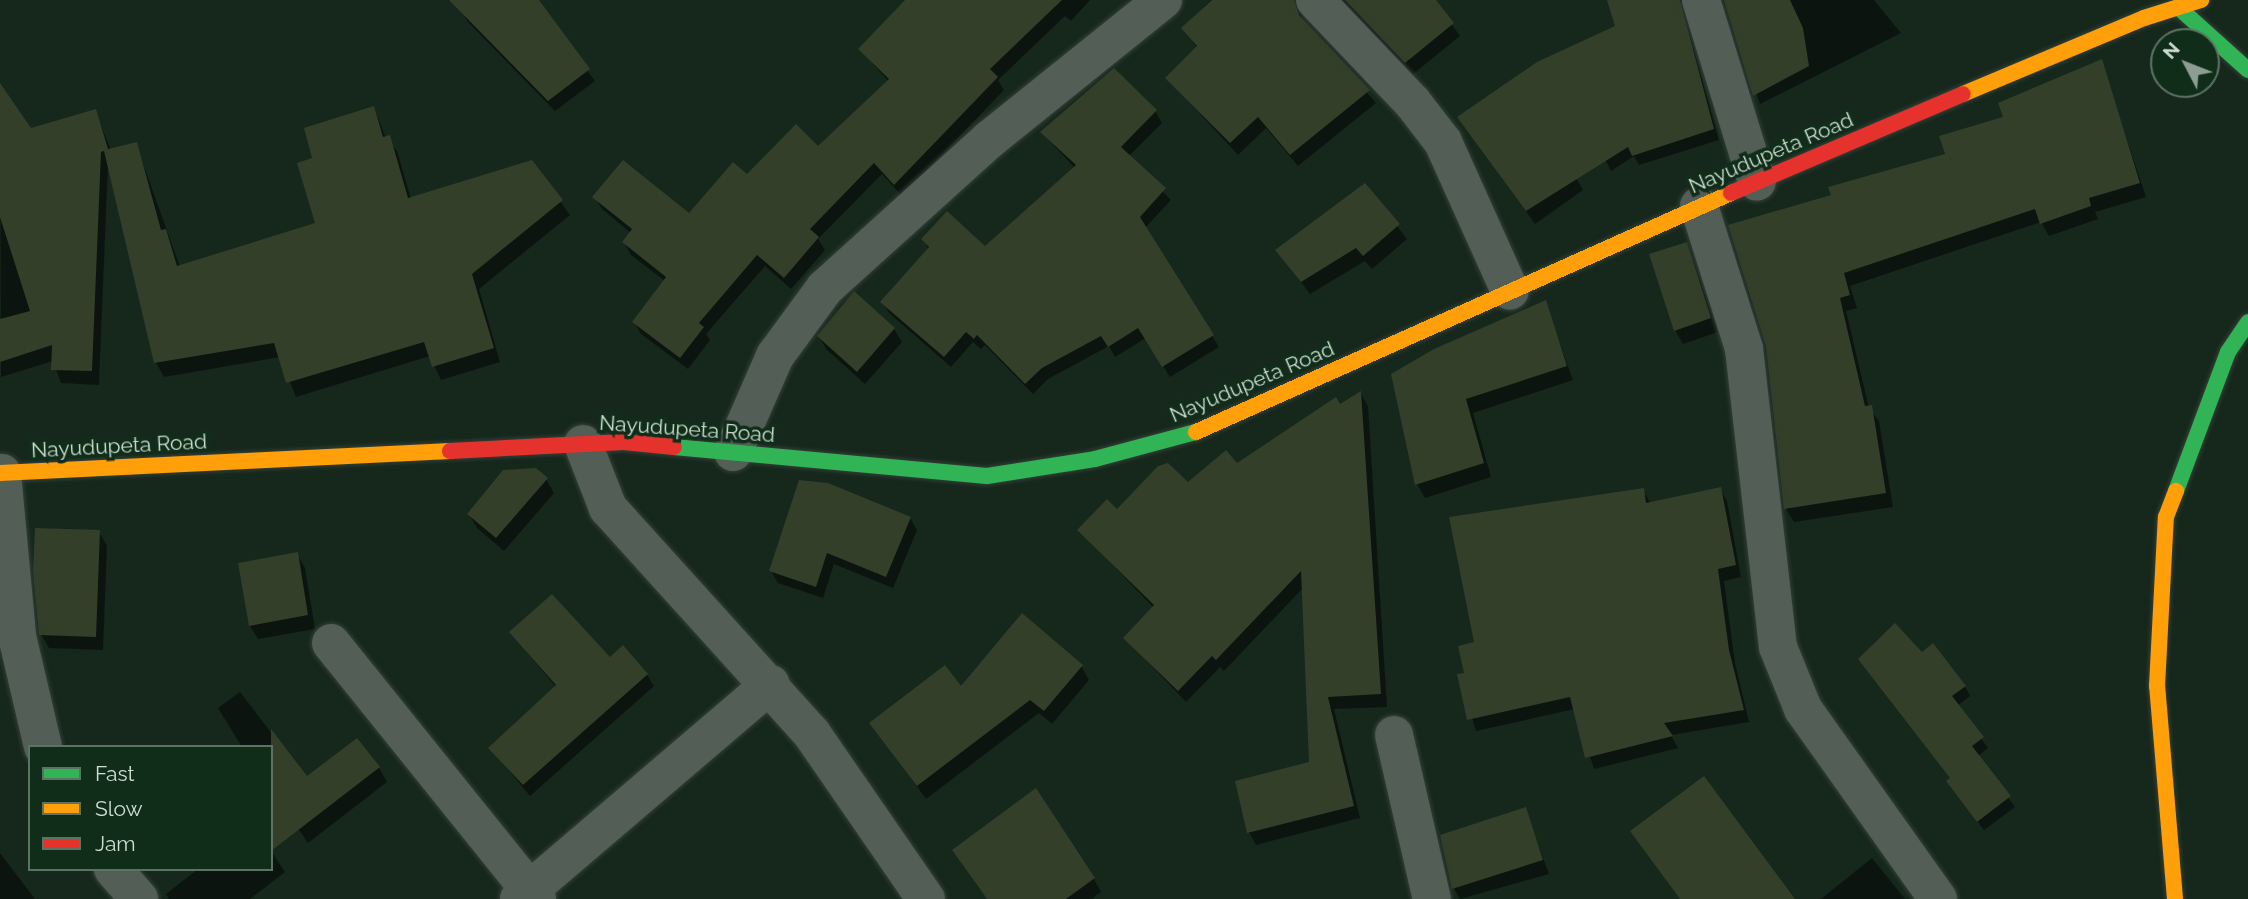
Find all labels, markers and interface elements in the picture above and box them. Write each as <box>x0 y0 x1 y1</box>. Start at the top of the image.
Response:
north arrow <box>2150 28 2220 98</box>
text: N <box>2158 38 2184 63</box>
street label: Nayudupeta Road <box>1685 107 1857 199</box>
street label: Nayudupeta Road <box>1166 336 1338 428</box>
street label: Nayudupeta Road <box>598 410 776 448</box>
street label: Nayudupeta Road <box>30 429 208 463</box>
legend <box>28 745 273 871</box>
text: Fast <box>95 761 135 786</box>
text: Slow <box>95 796 143 821</box>
text: Jam <box>95 831 136 856</box>

